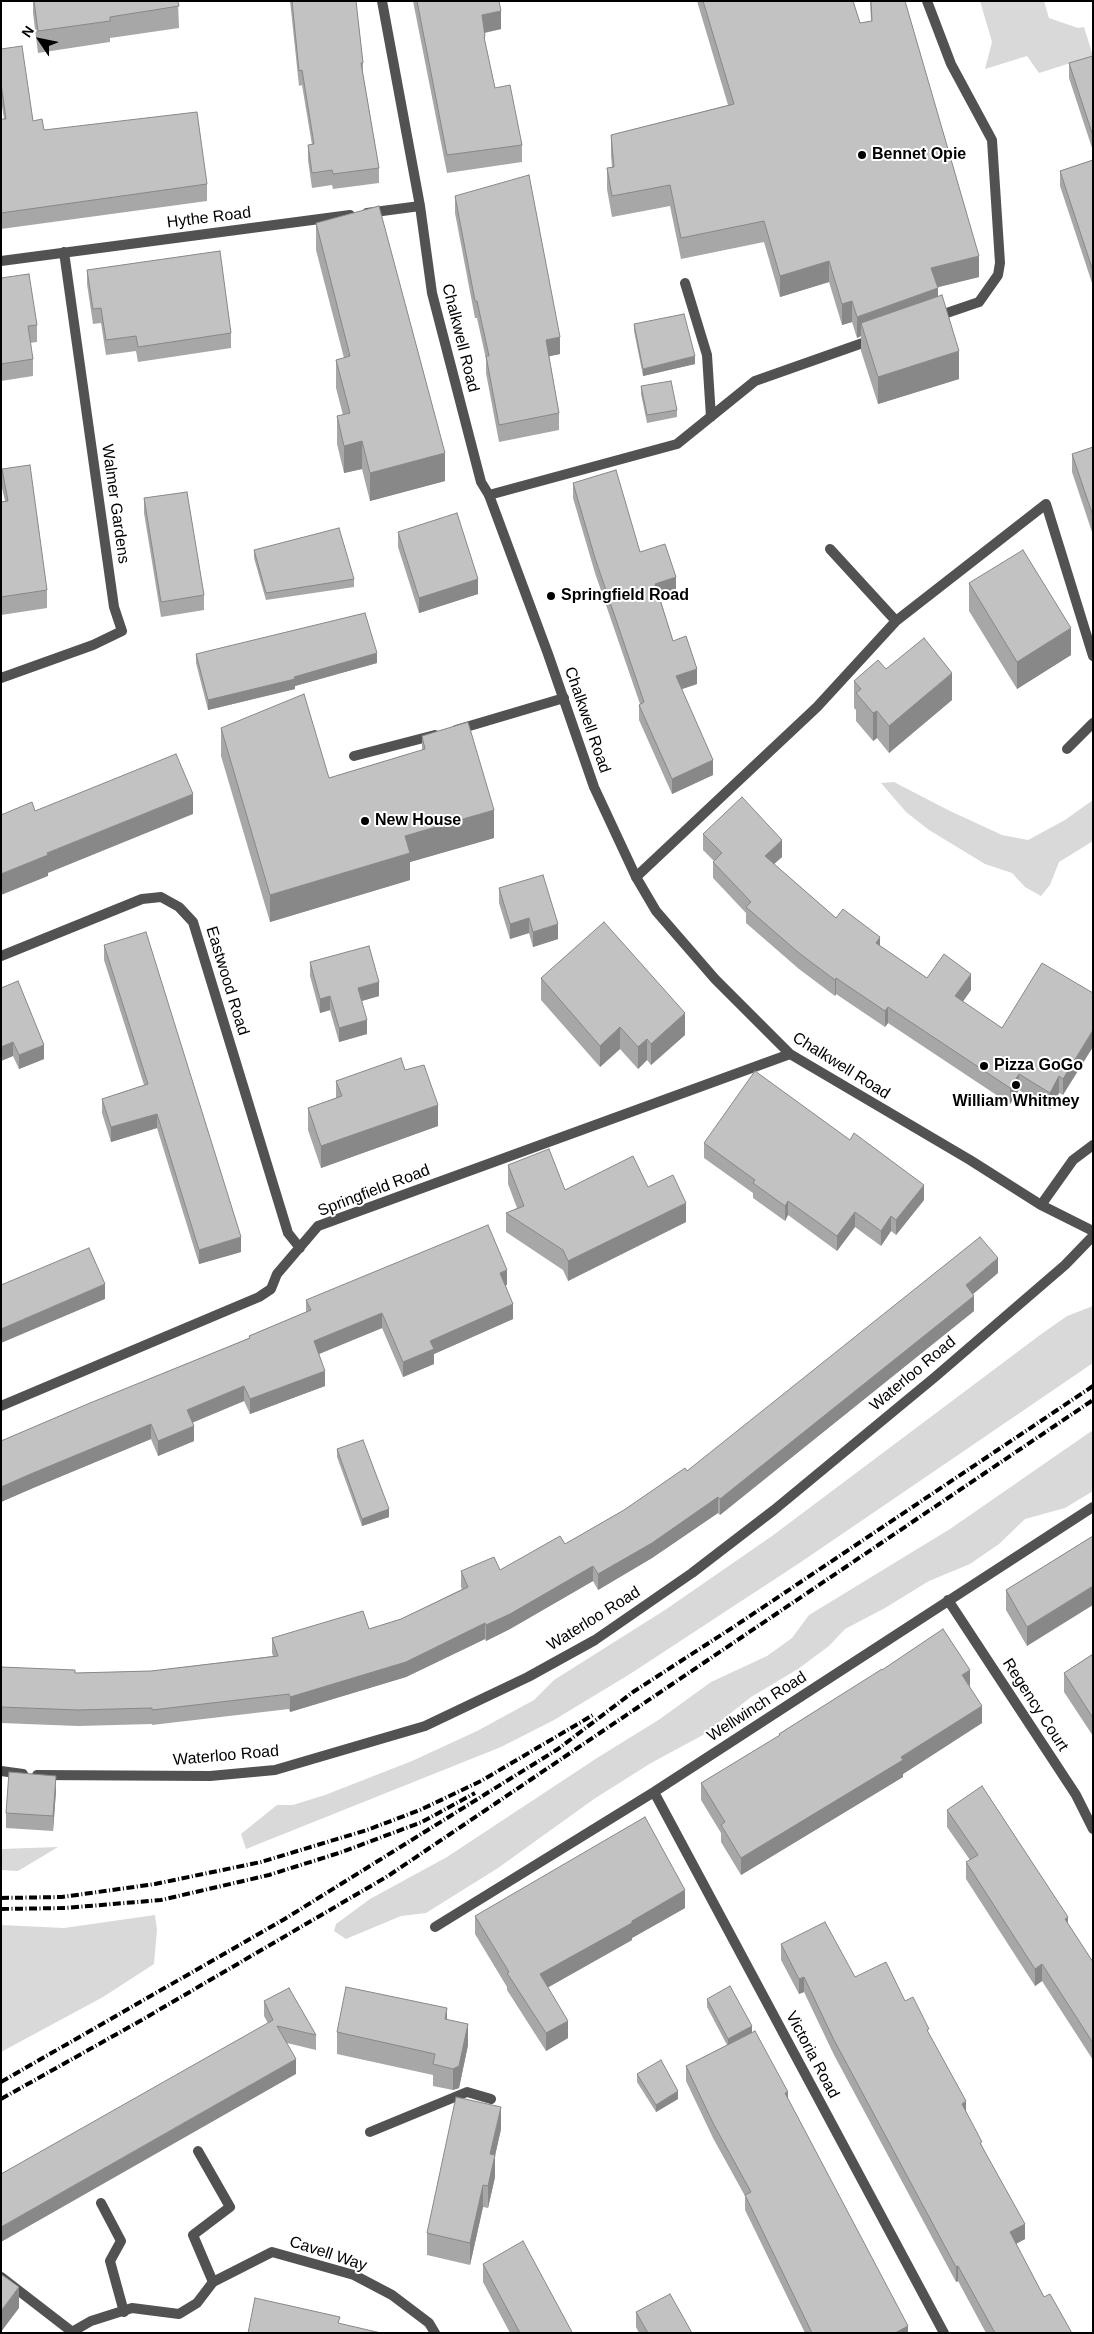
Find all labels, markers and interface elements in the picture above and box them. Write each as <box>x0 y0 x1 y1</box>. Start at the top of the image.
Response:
north arrow <box>15 15 65 65</box>
text: N <box>18 23 37 40</box>
place label: Bennet Opie <box>872 145 966 165</box>
marker: Bennet Opie <box>856 149 868 161</box>
street label: Hythe Road <box>166 203 252 233</box>
street label: Chalkwell Road <box>437 282 483 394</box>
street label: Walmer Gardens <box>97 443 133 565</box>
place label: Springfield Road <box>561 586 689 606</box>
marker: Springfield Road <box>545 590 557 602</box>
street label: Chalkwell Road <box>560 664 614 776</box>
place label: New House <box>375 811 461 831</box>
marker: New House <box>359 815 371 827</box>
street label: Eastwood Road <box>201 924 253 1038</box>
street label: Chalkwell Road <box>789 1028 893 1104</box>
place label: Pizza GoGo <box>994 1056 1083 1076</box>
marker: Pizza GoGo <box>978 1060 990 1072</box>
marker: William Whitmey <box>1010 1079 1022 1091</box>
place label: William Whitmey <box>953 1092 1079 1112</box>
street label: Springfield Road <box>315 1161 433 1221</box>
street label: Waterloo Road <box>866 1333 960 1415</box>
street label: Waterloo Road <box>544 1583 644 1655</box>
street label: Regency Court <box>998 1655 1072 1755</box>
street label: Wellwinch Road <box>704 1668 810 1746</box>
street label: Waterloo Road <box>172 1742 280 1770</box>
street label: Victoria Road <box>781 2008 843 2102</box>
street label: Cavell Way <box>287 2232 369 2276</box>

